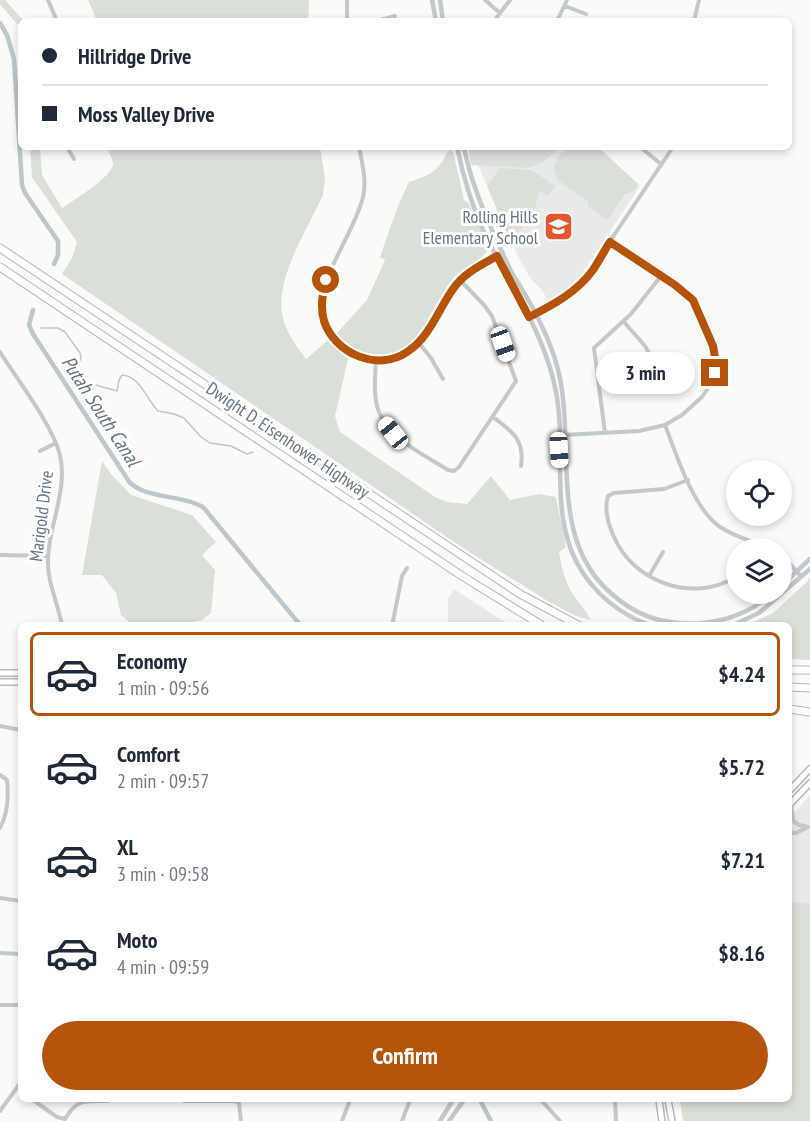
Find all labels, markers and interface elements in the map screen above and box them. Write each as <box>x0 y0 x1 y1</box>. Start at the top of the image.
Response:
text: Hillridge Drive <box>78 42 191 70</box>
text: Moss Valley Drive <box>78 100 215 128</box>
place label: Rolling Hills Elementary School <box>423 205 539 249</box>
school or university icon: Rolling Hills Elementary School <box>543 210 575 242</box>
route start <box>312 266 339 293</box>
car <box>488 324 518 364</box>
water label: Putah South Canal <box>56 351 148 473</box>
callout: 3 min <box>595 352 694 394</box>
route end <box>701 359 728 386</box>
text: 3 min <box>625 360 666 386</box>
street label: Dwight D. Eisenhower Highway <box>202 377 374 503</box>
car <box>375 413 411 453</box>
car <box>549 432 569 468</box>
map controls <box>726 460 792 604</box>
button: locate <box>726 460 792 526</box>
street label: Marigold Drive <box>24 469 58 563</box>
button: layers <box>726 538 792 604</box>
icon: car <box>45 647 99 701</box>
text: Economy <box>117 647 187 675</box>
text: $4.24 <box>718 660 765 688</box>
text: 1 min · 09:56 <box>117 675 209 701</box>
icon: car <box>45 740 99 794</box>
text: Comfort <box>117 740 180 768</box>
text: $5.72 <box>718 753 765 781</box>
text: 2 min · 09:57 <box>117 768 209 794</box>
icon: car <box>45 833 99 887</box>
text: XL <box>117 833 138 861</box>
text: $7.21 <box>720 846 765 874</box>
text: 3 min · 09:58 <box>117 861 209 887</box>
icon: car <box>45 926 99 980</box>
text: Moto <box>117 926 158 954</box>
text: $8.16 <box>718 939 765 967</box>
text: 4 min · 09:59 <box>117 954 209 980</box>
button: Confirm <box>42 1021 768 1090</box>

